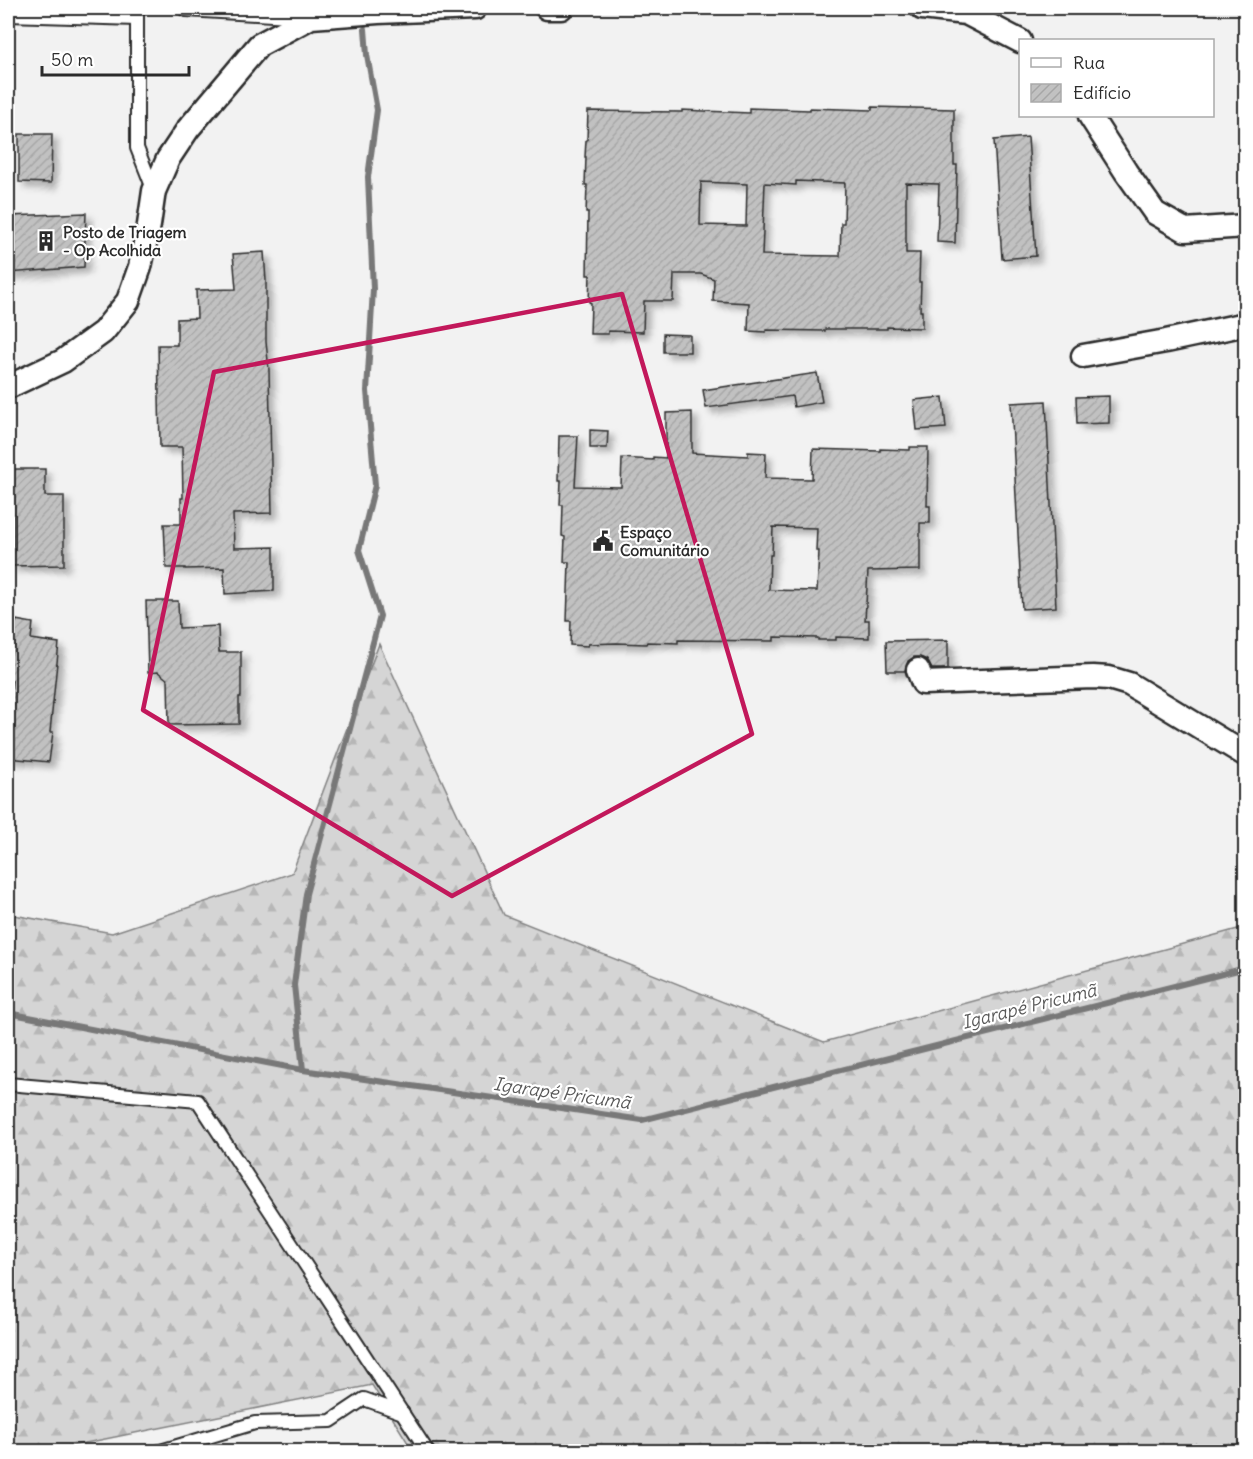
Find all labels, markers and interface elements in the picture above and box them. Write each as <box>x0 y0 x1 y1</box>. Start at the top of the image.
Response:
scale bar <box>42 39 189 77</box>
legend <box>1019 39 1214 117</box>
text: 50 m <box>51 48 93 71</box>
text: Rua <box>1073 51 1105 74</box>
text: Edifício <box>1073 81 1131 104</box>
place label: Posto de Triagem - Op Acolhida <box>63 222 187 261</box>
building icon: Posto de Triagem - Op Acolhida <box>34 229 58 253</box>
place label: Espaço Comunitário <box>620 522 709 560</box>
public building icon: Espaço Comunitário <box>591 529 615 553</box>
water label: Igarapé Pricumã <box>960 978 1100 1034</box>
water label: Igarapé Pricumã <box>492 1072 633 1114</box>

